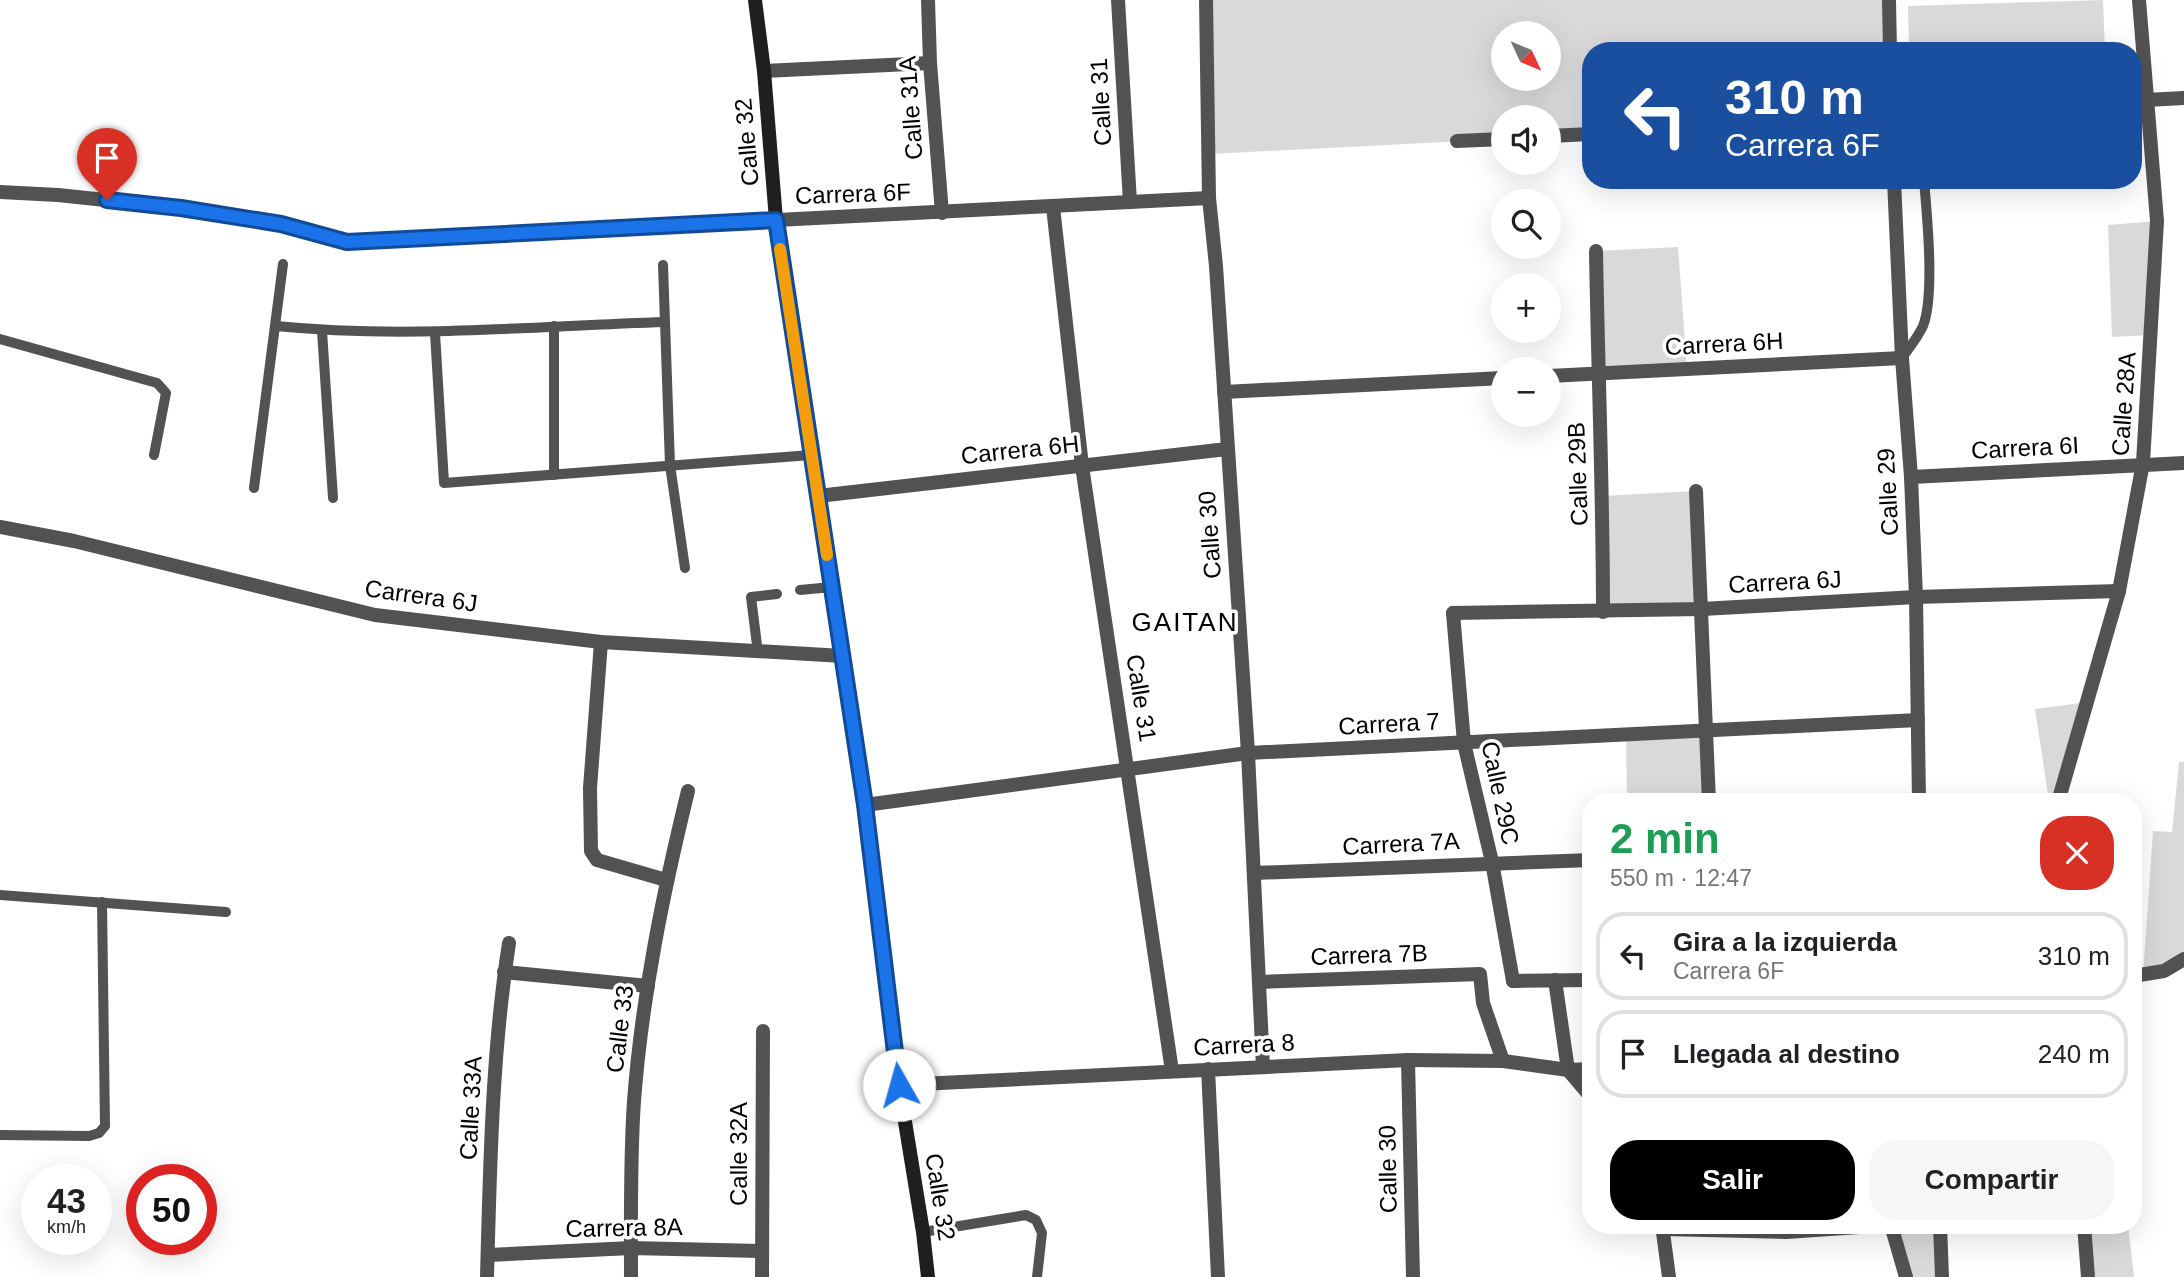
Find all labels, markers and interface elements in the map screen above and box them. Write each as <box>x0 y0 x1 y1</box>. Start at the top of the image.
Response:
north arrow <box>1491 21 1561 91</box>
map controls <box>1491 21 1561 427</box>
street label: Calle 31A <box>893 55 928 161</box>
street label: Calle 31 <box>1085 57 1116 147</box>
icon: left <box>1610 70 1701 161</box>
text: 310 m <box>1725 70 1864 124</box>
street label: Calle 32 <box>729 97 764 187</box>
button: sound <box>1491 105 1561 175</box>
text: Carrera 6F <box>1725 127 1880 163</box>
pin <box>77 128 137 200</box>
icon: arrive <box>88 139 126 177</box>
street label: Carrera 6F <box>795 178 911 209</box>
button: search <box>1491 189 1561 259</box>
button: + <box>1491 273 1561 343</box>
street label: Carrera 6H <box>1664 327 1784 360</box>
street label: Calle 28A <box>2106 351 2141 457</box>
button: − <box>1491 357 1561 427</box>
street label: Calle 29B <box>1562 422 1593 526</box>
street label: Carrera 6H <box>960 430 1080 469</box>
street label: Carrera 6I <box>1970 431 2080 464</box>
street label: Calle 29 <box>1872 447 1903 537</box>
street label: Calle 30 <box>1193 490 1226 580</box>
street label: Carrera 6J <box>1728 565 1842 598</box>
street label: Carrera 6J <box>363 574 479 617</box>
district label: GAITAN <box>1132 607 1238 637</box>
street label: Calle 31 <box>1121 652 1162 744</box>
street label: Carrera 7 <box>1338 707 1440 740</box>
street label: Calle 29C <box>1476 739 1525 847</box>
text: 2 min <box>1610 815 1720 862</box>
button: close <box>2040 816 2114 890</box>
street label: Carrera 7A <box>1342 827 1460 860</box>
text: 550 m · 12:47 <box>1610 865 1752 891</box>
text: Gira a la izquierda <box>1673 927 1897 957</box>
icon: left <box>1614 937 1652 975</box>
street label: Carrera 7B <box>1310 939 1428 970</box>
text: 310 m <box>2038 941 2110 971</box>
text: Carrera 6F <box>1673 958 1784 984</box>
street label: Calle 33 <box>601 984 638 1074</box>
street label: Carrera 8 <box>1193 1028 1295 1061</box>
icon: arrive <box>1614 1035 1652 1073</box>
text: Llegada al destino <box>1673 1039 1900 1069</box>
text: 240 m <box>2038 1039 2110 1069</box>
position arrow <box>862 1048 936 1122</box>
street label: Calle 33A <box>454 1055 487 1161</box>
street label: Calle 32A <box>725 1102 752 1206</box>
street label: Calle 30 <box>1373 1125 1402 1213</box>
button: Salir <box>1610 1140 1855 1220</box>
button: Compartir <box>1869 1140 2114 1220</box>
street label: Calle 32 <box>920 1151 961 1243</box>
speed limit sign: 50 <box>126 1164 217 1255</box>
text: 43 <box>47 1181 86 1220</box>
street label: Carrera 8A <box>565 1213 683 1242</box>
text: km/h <box>47 1217 86 1237</box>

